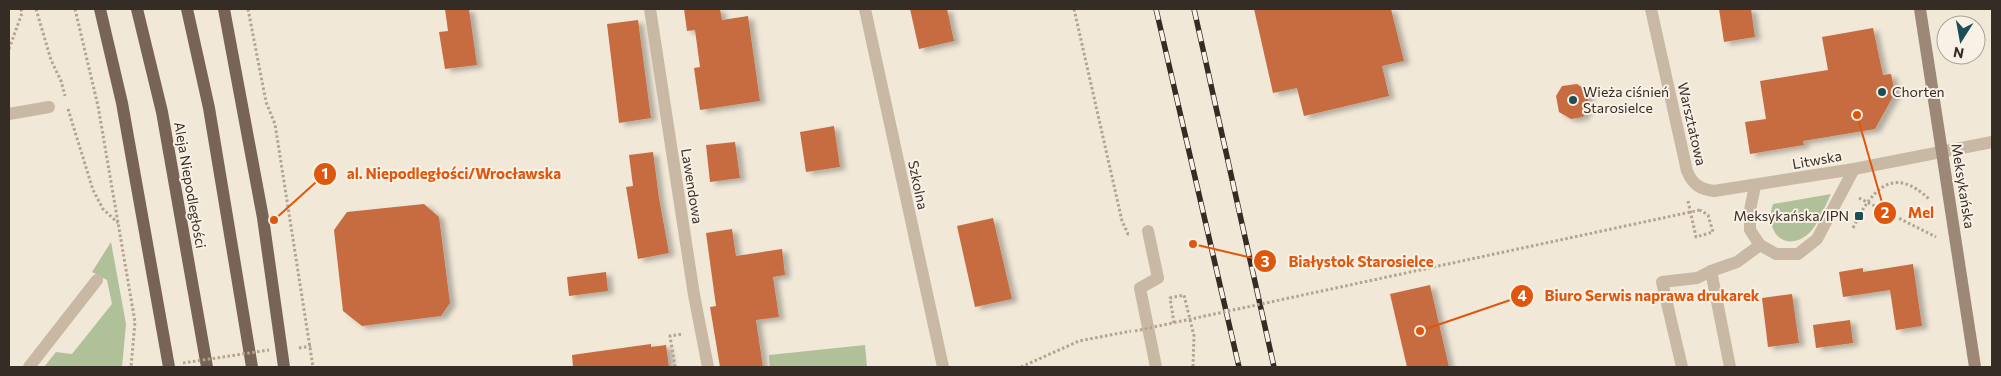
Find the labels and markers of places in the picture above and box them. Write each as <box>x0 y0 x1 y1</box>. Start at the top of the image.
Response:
place label: Wieża ciśnień Starosielce <box>1583 83 1669 116</box>
place label: Chorten <box>1892 83 1945 100</box>
marker: Chorten <box>1876 86 1888 98</box>
marker: Wieża ciśnień Starosielce <box>1567 94 1579 106</box>
callout: al. Niepodległości/Wrocławska <box>312 159 571 189</box>
callout: Mel <box>1872 198 1944 228</box>
place label: Meksykańska/IPN <box>1733 207 1849 224</box>
marker: Meksykańska/IPN <box>1853 210 1865 222</box>
callout: Białystok Starosielce <box>1253 246 1443 276</box>
callout: Biuro Serwis naprawa drukarek <box>1509 281 1769 311</box>

